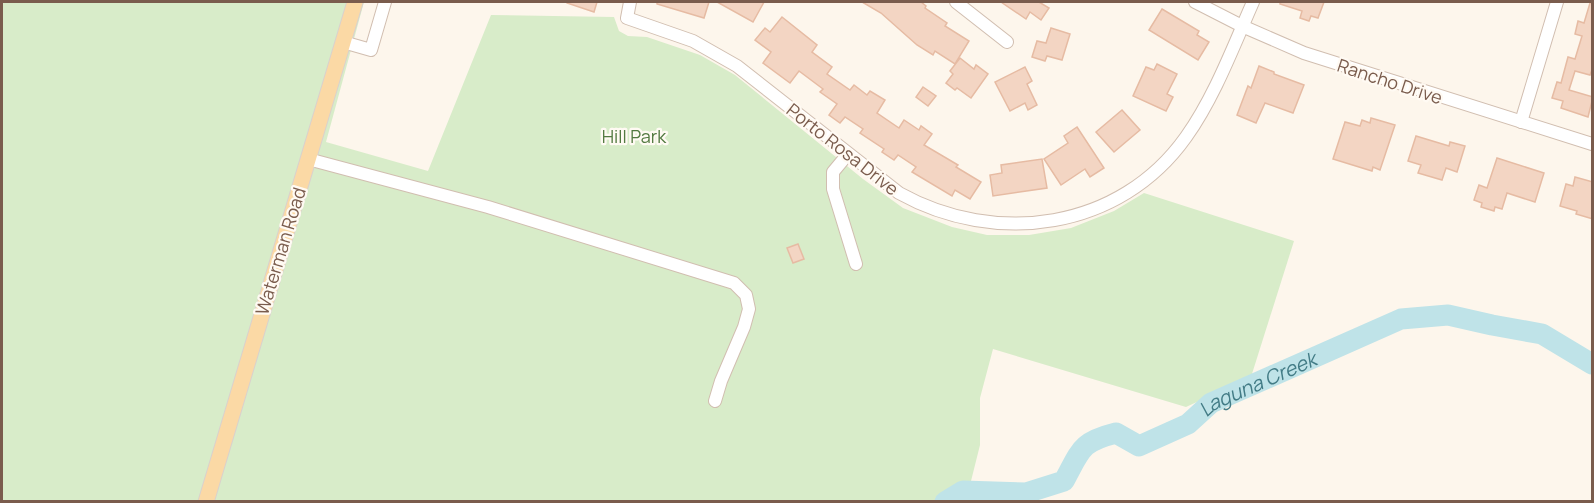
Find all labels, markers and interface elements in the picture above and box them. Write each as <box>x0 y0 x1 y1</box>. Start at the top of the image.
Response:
street label: Rancho Drive <box>1334 53 1446 109</box>
street label: Porto Rosa Drive <box>782 98 904 200</box>
park label: Hill Park <box>602 124 667 148</box>
street label: Waterman Road <box>249 184 311 318</box>
water label: Laguna Creek <box>1192 344 1323 422</box>

